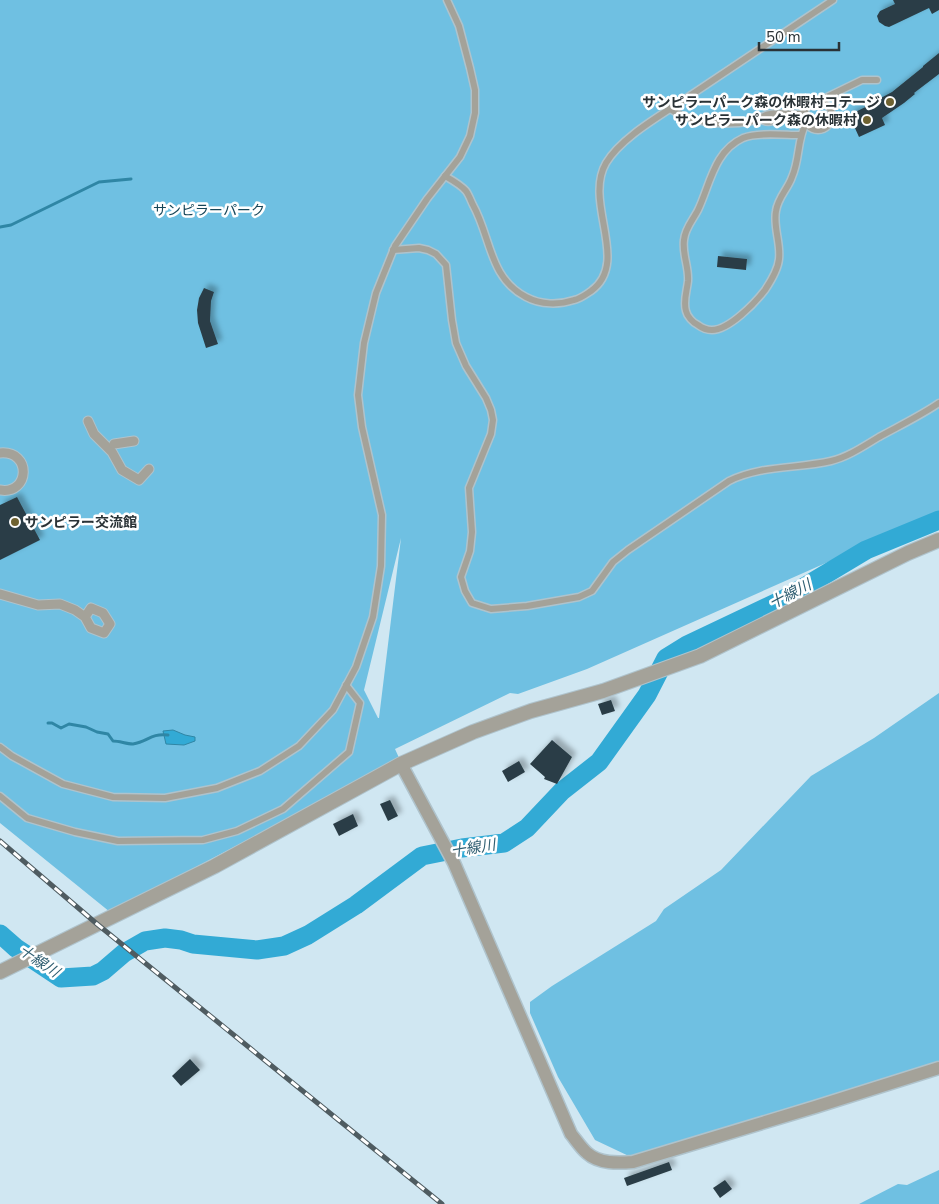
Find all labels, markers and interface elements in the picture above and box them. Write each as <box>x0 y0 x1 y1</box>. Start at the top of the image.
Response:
scale bar <box>759 20 839 52</box>
text: 50 m <box>766 27 801 47</box>
place label: サンピラーパーク森の休暇村コテージ <box>642 93 880 112</box>
marker: サンピラーパーク森の休暇村コテージ <box>884 96 896 108</box>
place label: サンピラーパーク森の休暇村 <box>675 111 857 130</box>
marker: サンピラーパーク森の休暇村 <box>861 114 873 126</box>
park label: サンピラーパーク <box>153 201 265 220</box>
place label: サンピラー交流館 <box>25 513 137 532</box>
marker: サンピラー交流館 <box>9 516 21 528</box>
water label: 十線川 <box>765 574 816 613</box>
water label: 十線川 <box>449 834 499 861</box>
water label: 十線川 <box>15 940 65 983</box>

